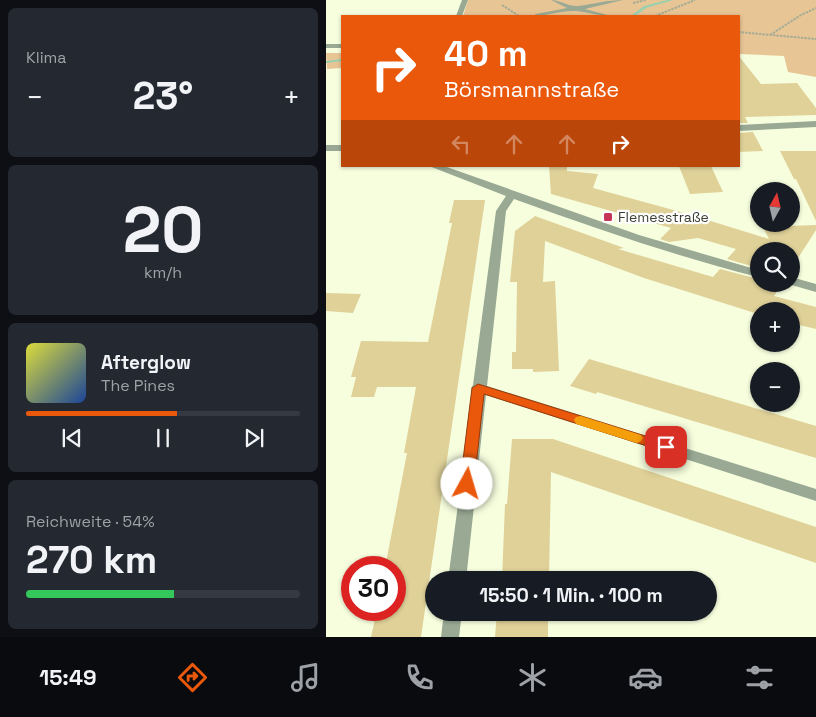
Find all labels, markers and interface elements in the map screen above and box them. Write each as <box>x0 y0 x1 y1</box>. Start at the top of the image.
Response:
text: 40 m <box>444 32 528 76</box>
icon: right <box>361 35 426 100</box>
text: Klima <box>26 47 67 68</box>
text: 23° <box>133 72 193 120</box>
text: Börsmannstraße <box>444 75 619 103</box>
text: − <box>26 79 43 115</box>
text: + <box>283 79 300 115</box>
icon: left <box>447 130 475 158</box>
icon: ahead <box>500 130 528 158</box>
icon: ahead <box>553 130 581 158</box>
icon: right <box>606 130 634 158</box>
north arrow <box>750 182 800 232</box>
map controls <box>750 182 800 412</box>
text: 20 <box>123 188 203 271</box>
place label: Flemesstraße <box>618 208 709 226</box>
marker: Flemesstraße <box>602 211 614 223</box>
button: search <box>750 242 800 292</box>
text: km/h <box>144 262 182 283</box>
button: + <box>750 302 800 352</box>
text: Afterglow <box>101 350 191 375</box>
button: − <box>750 362 800 412</box>
text: The Pines <box>101 375 175 396</box>
icon: previous <box>58 424 86 452</box>
icon: pause <box>149 424 177 452</box>
icon: next <box>240 424 268 452</box>
pin <box>645 426 687 468</box>
icon: arrive <box>652 433 680 461</box>
position arrow <box>440 457 492 509</box>
text: Reichweite · 54% <box>26 511 155 532</box>
text: 270 km <box>26 536 157 584</box>
speed limit sign: 30 <box>341 556 406 621</box>
text: 15:50 · 1 Min. · 100 m <box>479 583 663 608</box>
icon: directions <box>175 660 210 695</box>
icon: music <box>288 660 323 695</box>
icon: phone <box>402 660 437 695</box>
icon: climate <box>515 660 550 695</box>
icon: car <box>628 660 663 695</box>
icon: filters <box>742 660 777 695</box>
text: 15:49 <box>39 663 96 691</box>

